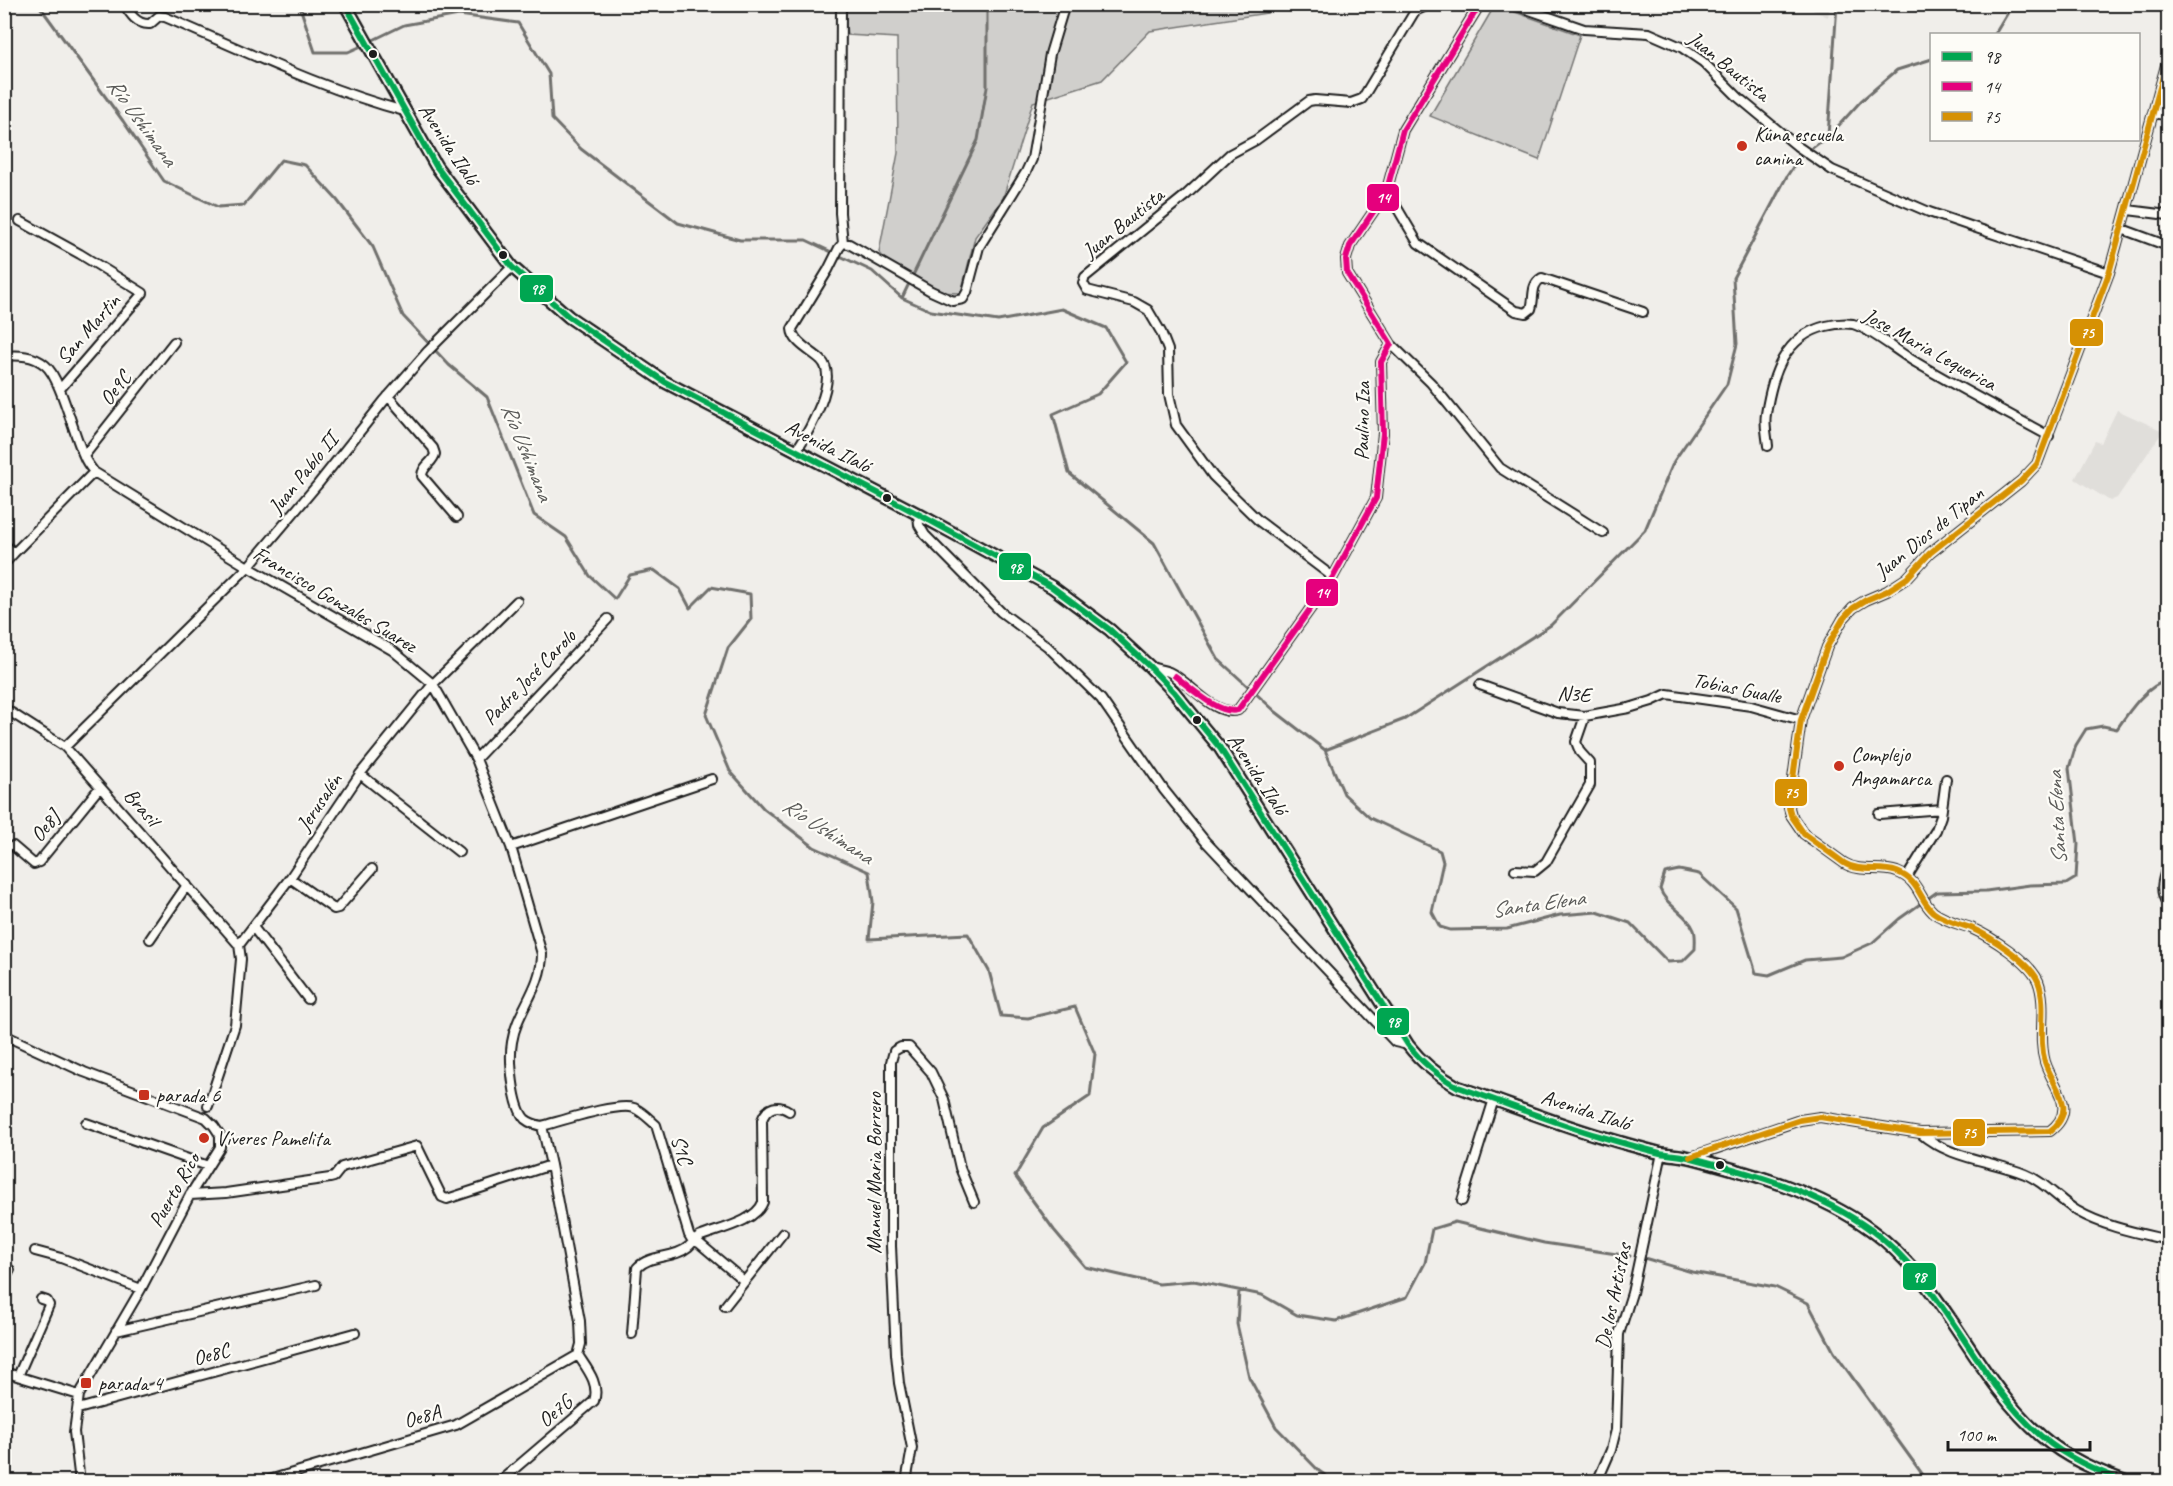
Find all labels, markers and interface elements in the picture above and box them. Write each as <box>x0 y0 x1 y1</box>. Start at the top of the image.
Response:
street label: Juan Bautista <box>1682 25 1777 108</box>
legend <box>1930 33 2140 141</box>
text: 98 <box>1984 46 2002 68</box>
unlabelled marker <box>367 48 379 60</box>
water label: Río Ushimana <box>101 72 185 174</box>
text: 14 <box>1984 76 2002 98</box>
street label: Avenida Ilaló <box>413 98 486 192</box>
text: 75 <box>1984 106 2001 128</box>
place label: Kuna escuela canina <box>1754 121 1845 171</box>
marker: Kuna escuela canina <box>1735 139 1749 153</box>
street label: Juan Bautista <box>1076 181 1171 264</box>
line badge: 14 <box>1366 183 1400 212</box>
text: 14 <box>1376 188 1392 208</box>
unlabelled marker <box>497 249 509 261</box>
line badge: 98 <box>519 274 554 303</box>
text: 98 <box>530 279 546 299</box>
street label: San Martin <box>50 288 126 370</box>
street label: Jose Maria Lequerica <box>1858 301 2003 397</box>
line badge: 75 <box>2069 318 2104 347</box>
text: 75 <box>2080 323 2096 343</box>
street label: Oe9C <box>93 364 138 410</box>
street label: Paulino Iza <box>1348 380 1376 461</box>
water label: Río Ushimana <box>495 399 560 507</box>
street label: Avenida Ilaló <box>781 414 877 480</box>
street label: Juan Pablo II <box>262 424 346 519</box>
street label: Juan Dios de Tipan <box>1868 480 1989 584</box>
unlabelled marker <box>881 492 893 504</box>
street label: Francisco Gonzales Suarez <box>249 540 423 659</box>
line badge: 98 <box>998 552 1032 581</box>
text: 98 <box>1008 558 1024 578</box>
line badge: 14 <box>1305 578 1339 607</box>
text: 14 <box>1315 583 1331 603</box>
street label: Padre José Carolo <box>477 622 582 731</box>
street label: Tobias Gualle <box>1691 667 1785 710</box>
street label: N3E <box>1557 680 1594 708</box>
unlabelled marker <box>1191 714 1203 726</box>
street label: Avenida Ilaló <box>1222 728 1295 822</box>
place label: Complejo Angamarca <box>1851 741 1934 791</box>
marker: Complejo Angamarca <box>1832 759 1846 773</box>
street label: Jerusalén <box>290 768 348 837</box>
water label: Santa Elena <box>2040 768 2073 865</box>
line badge: 75 <box>1774 778 1808 807</box>
street label: Brasil <box>118 783 168 834</box>
text: 75 <box>1784 783 1800 803</box>
water label: Río Ushimana <box>777 791 881 872</box>
street label: Oe8J <box>24 802 68 847</box>
water label: Santa Elena <box>1490 883 1589 924</box>
line badge: 98 <box>1376 1007 1410 1036</box>
text: 98 <box>1386 1012 1402 1032</box>
place label: parada 6 <box>156 1082 221 1108</box>
street label: Avenida Ilaló <box>1538 1083 1636 1137</box>
marker: parada 6 <box>137 1088 151 1102</box>
street label: Manuel Maria Borrero <box>861 1091 887 1254</box>
line badge: 75 <box>1952 1118 1986 1147</box>
text: 75 <box>1962 1123 1978 1143</box>
place label: Víveres Pamelita <box>216 1125 332 1151</box>
marker: Víveres Pamelita <box>197 1131 211 1145</box>
street label: S1C <box>665 1132 699 1170</box>
street label: Puerto Rico <box>142 1146 207 1232</box>
unlabelled marker <box>1714 1159 1726 1171</box>
street label: De los Artistas <box>1589 1239 1637 1351</box>
line badge: 98 <box>1902 1262 1937 1291</box>
text: 98 <box>1912 1267 1928 1287</box>
street label: Oe8C <box>190 1336 234 1371</box>
place label: parada 4 <box>98 1370 165 1396</box>
marker: parada 4 <box>79 1376 93 1390</box>
street label: Oe7G <box>533 1387 580 1433</box>
street label: Oe8A <box>401 1398 445 1434</box>
scale bar <box>1948 1414 2090 1452</box>
text: 100 m <box>1957 1424 1998 1446</box>

